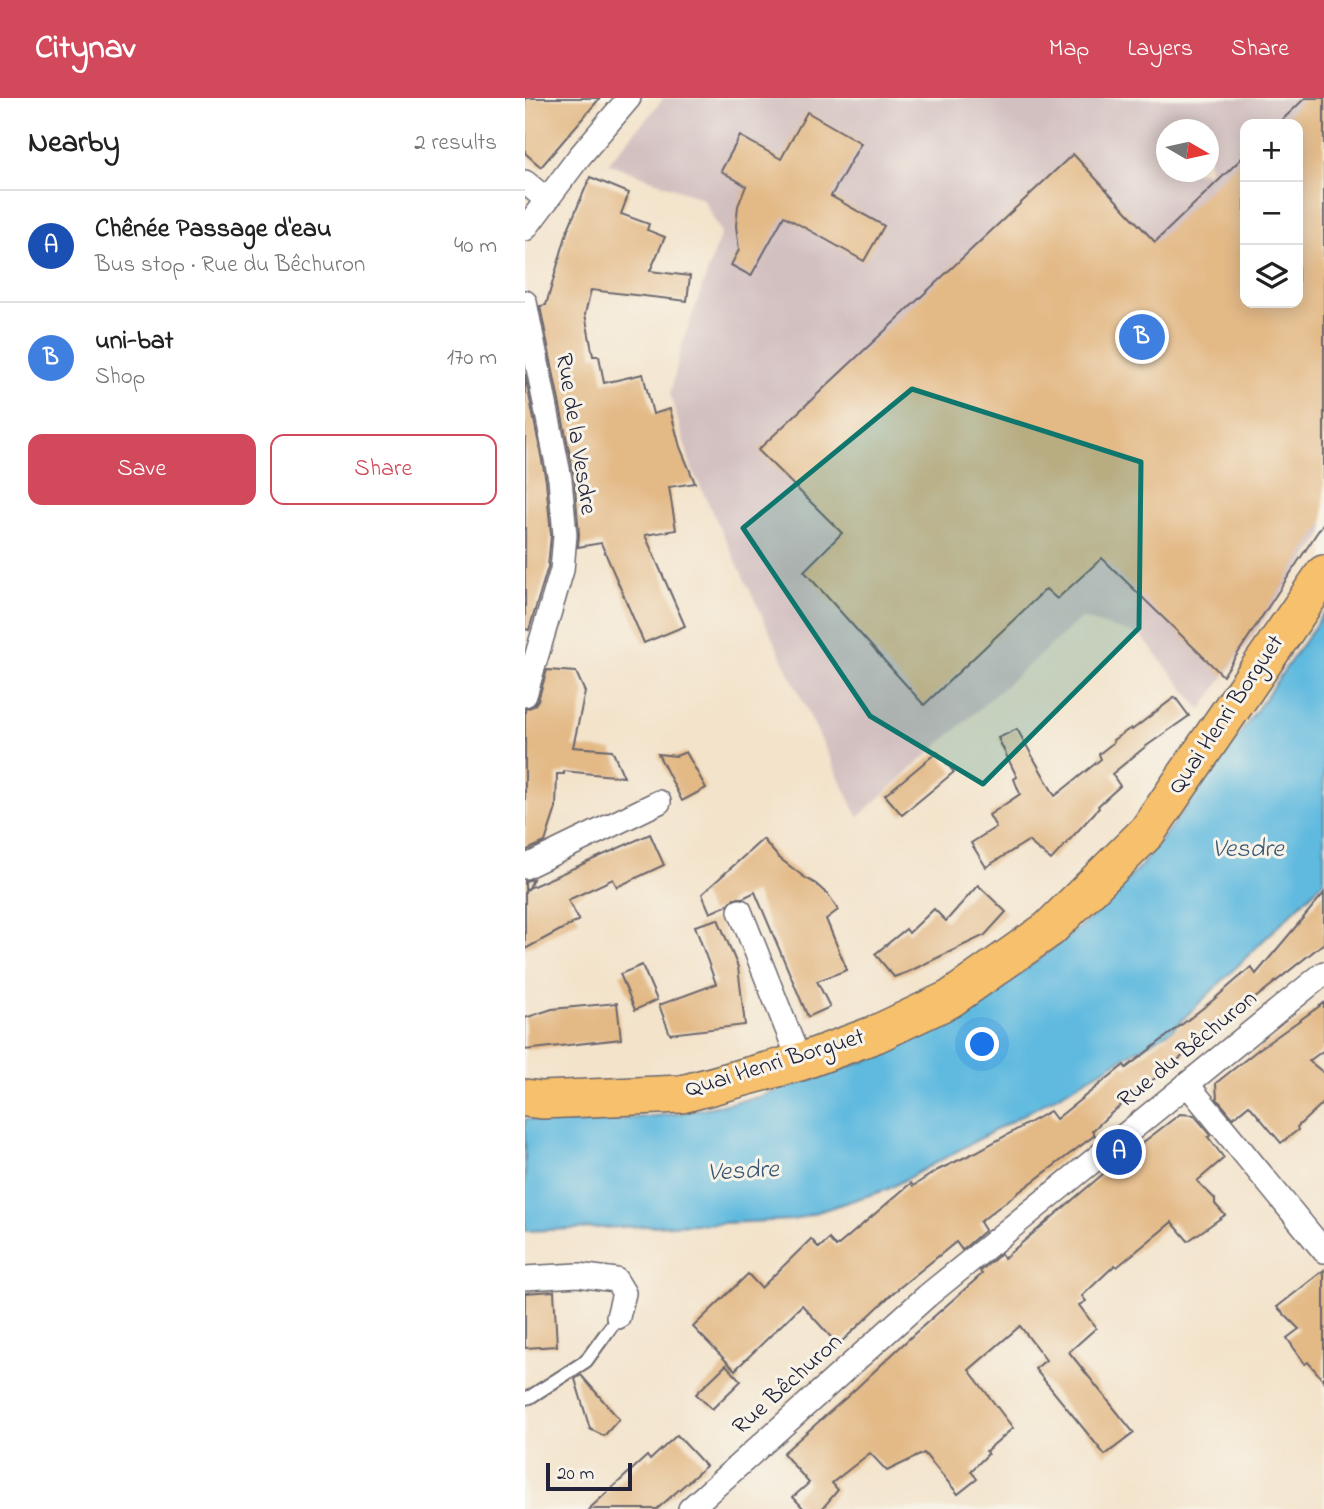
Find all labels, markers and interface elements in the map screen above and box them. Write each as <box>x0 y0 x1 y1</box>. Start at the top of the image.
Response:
text: Citynav <box>35 25 135 73</box>
text: Map <box>1049 32 1089 67</box>
text: Layers <box>1127 32 1193 67</box>
text: Share <box>1231 32 1289 67</box>
north arrow <box>1156 119 1219 182</box>
map controls <box>1240 119 1303 308</box>
button: + <box>1240 119 1303 182</box>
text: Nearby <box>28 122 120 166</box>
text: 2 results <box>414 127 497 160</box>
button: − <box>1240 182 1303 245</box>
text: Chênée Passage d'eau <box>95 211 332 249</box>
text: A <box>44 230 58 263</box>
text: 40 m <box>454 230 497 263</box>
button: layers <box>1240 245 1303 308</box>
text: Bus stop · Rue du Bêchuron <box>95 249 365 282</box>
pin: B <box>1119 311 1165 363</box>
text: uni-bat <box>95 323 174 361</box>
text: B <box>43 342 59 375</box>
text: 170 m <box>447 342 497 375</box>
street label: Rue de la Vesdre <box>545 351 605 517</box>
text: Shop <box>95 361 145 394</box>
button: Save <box>28 434 256 505</box>
button: Share <box>270 434 497 505</box>
street label: Quai Henri Borguet <box>1160 628 1294 802</box>
water label: Vesdre <box>1212 831 1285 869</box>
street label: Rue du Bêchuron <box>1110 983 1266 1117</box>
street label: Quai Henri Borguet <box>681 1020 869 1108</box>
your location <box>965 1027 999 1061</box>
pin: A <box>1096 1126 1142 1178</box>
water label: Vesdre <box>706 1151 781 1193</box>
street label: Rue Bêchuron <box>725 1326 851 1444</box>
scale bar <box>546 1460 632 1492</box>
text: 20 m <box>557 1461 594 1488</box>

